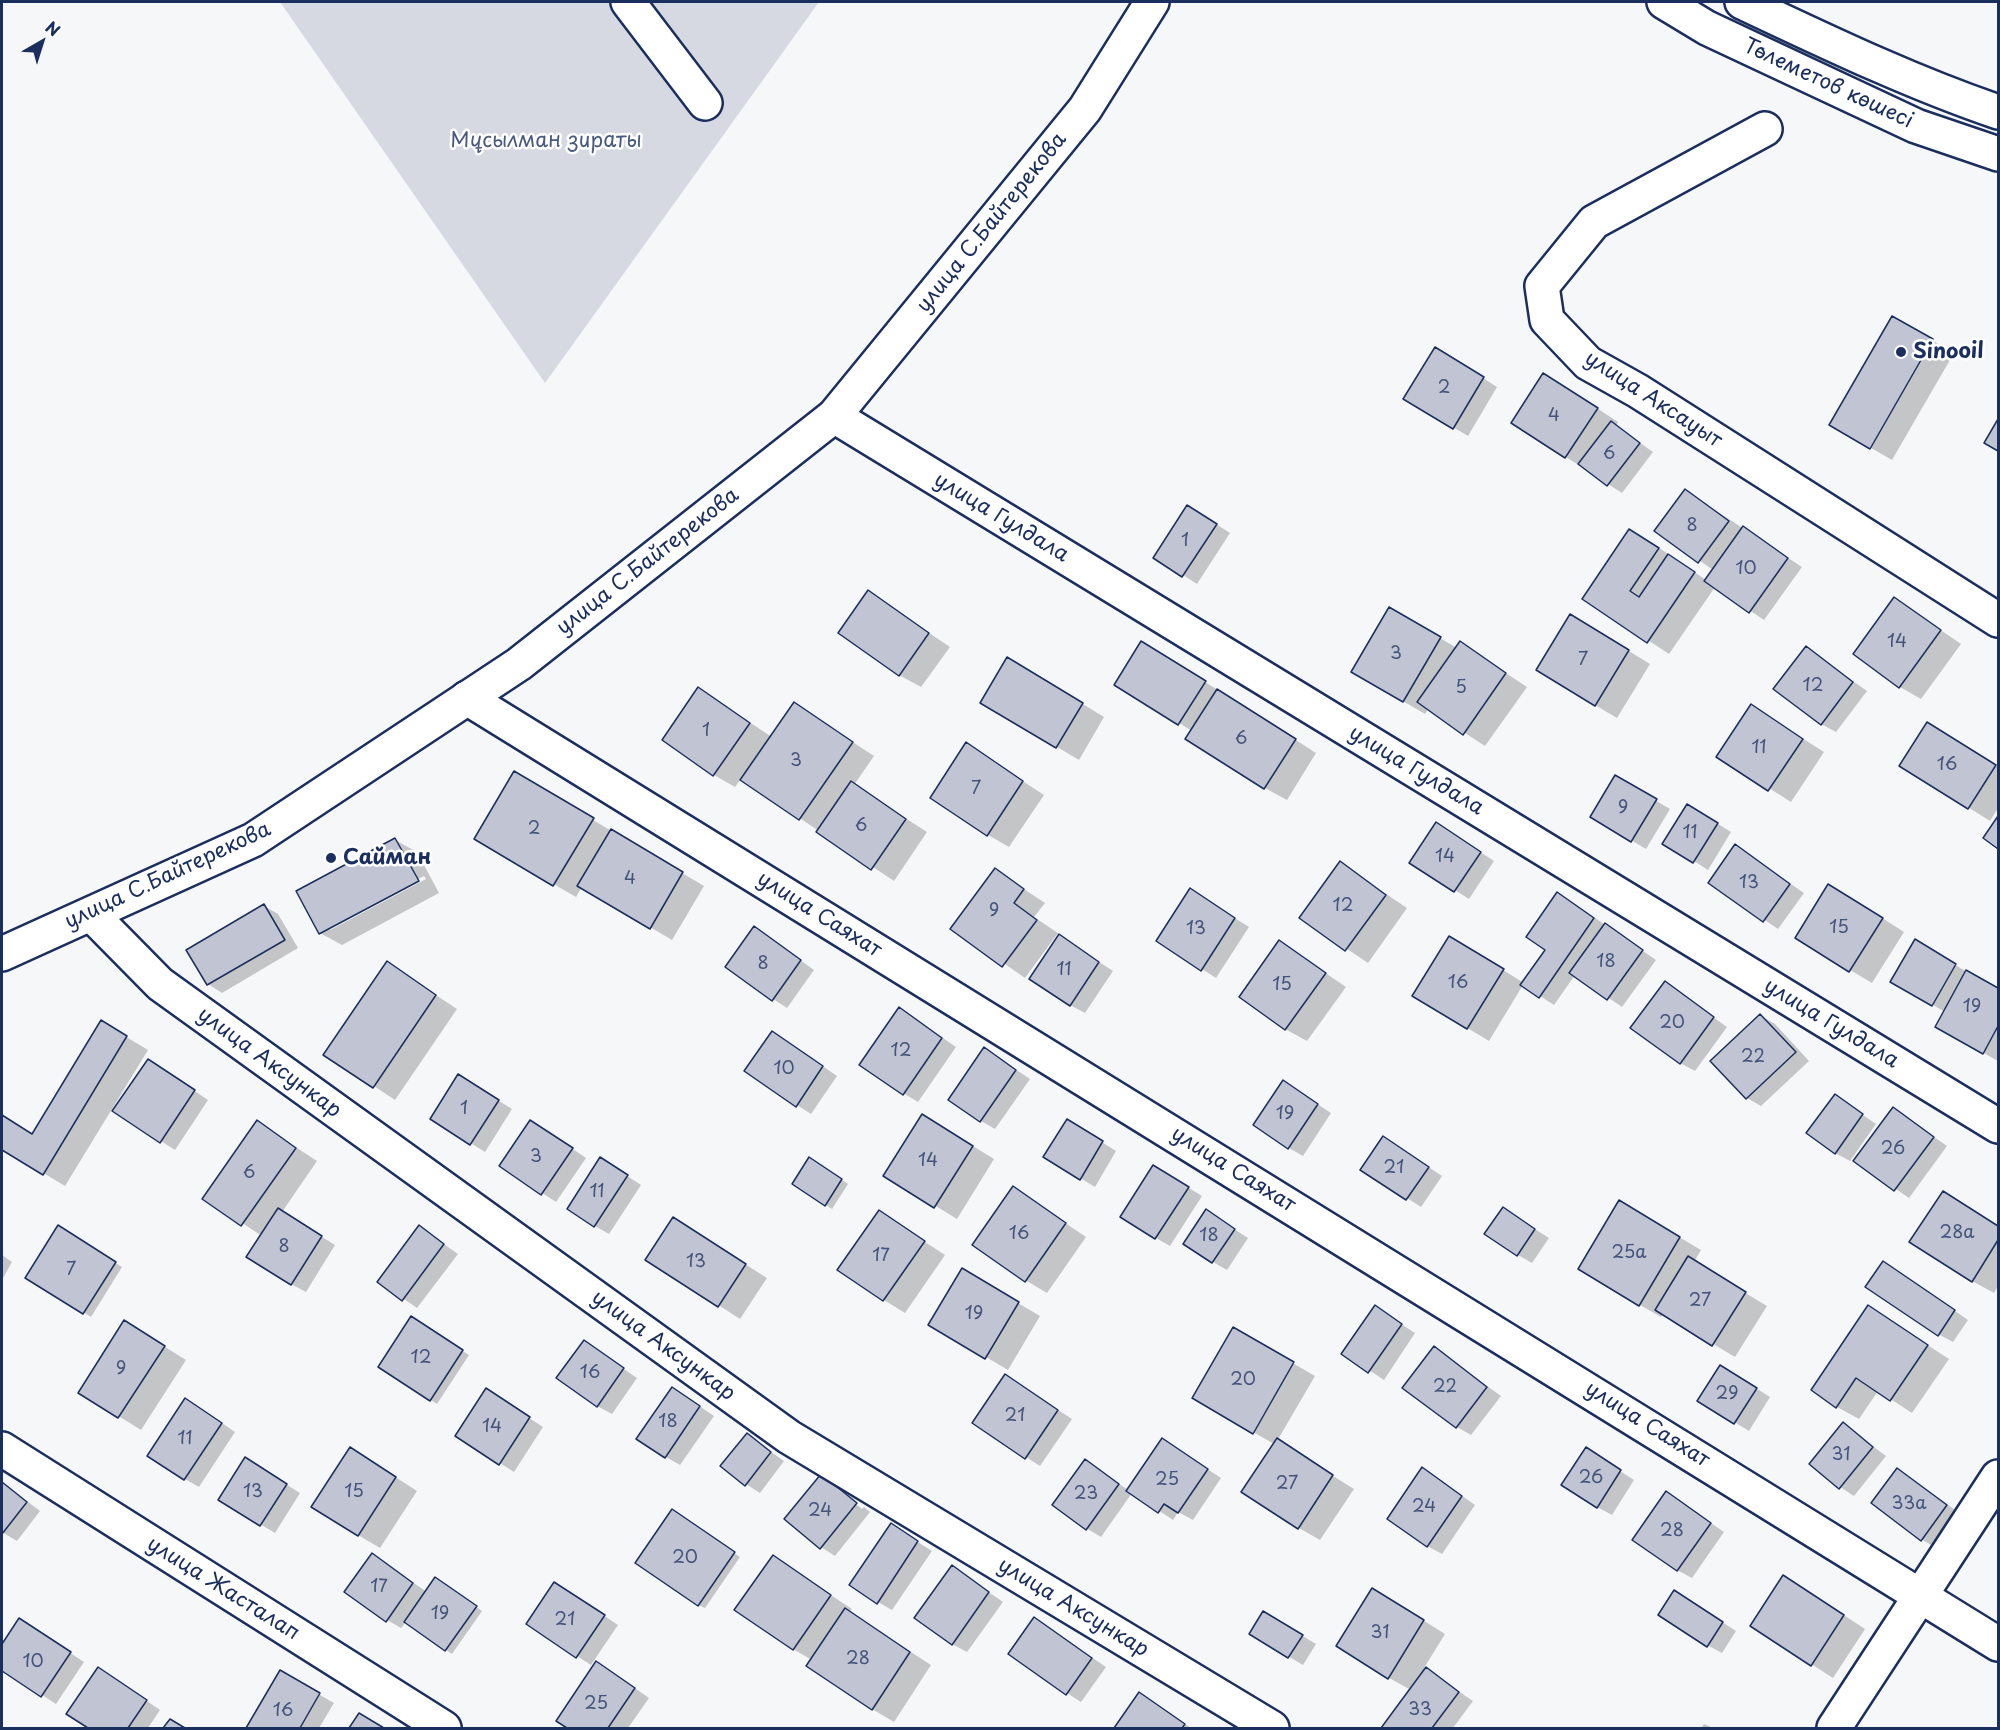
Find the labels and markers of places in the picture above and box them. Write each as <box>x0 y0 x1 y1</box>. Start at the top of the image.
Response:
place label: Sinooil <box>1913 339 1984 365</box>
marker: Sinooil <box>1894 345 1908 359</box>
place label: Сайман <box>343 845 431 871</box>
marker: Сайман <box>324 851 338 865</box>

